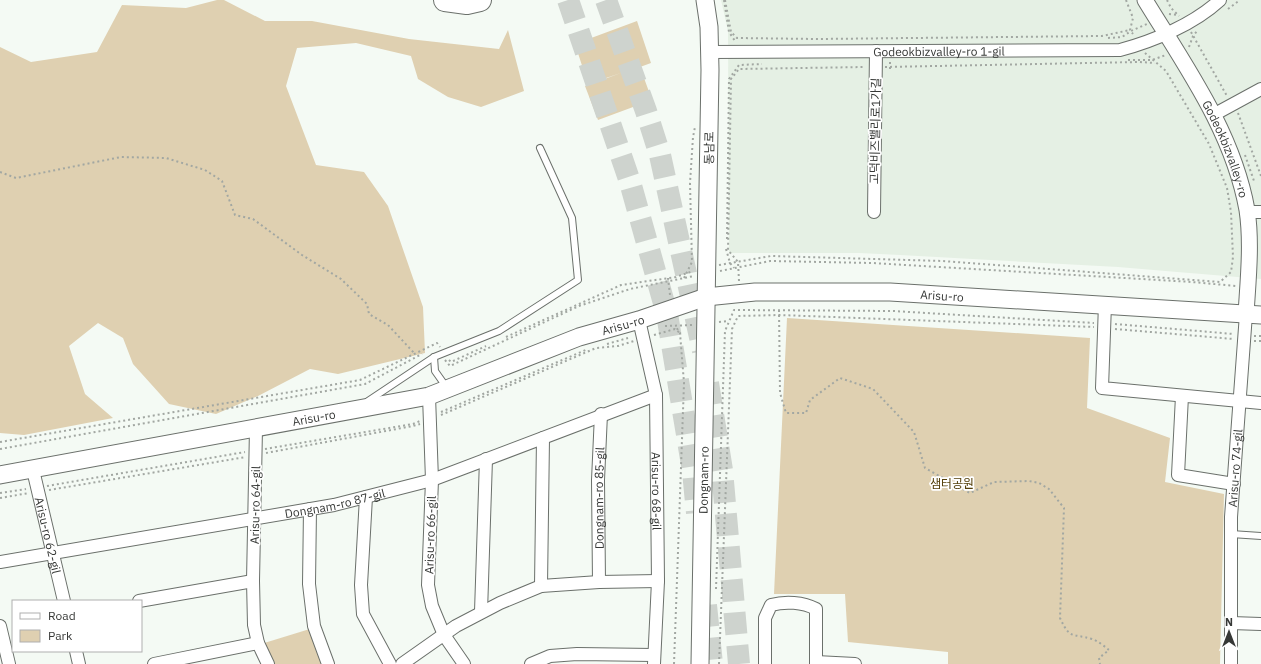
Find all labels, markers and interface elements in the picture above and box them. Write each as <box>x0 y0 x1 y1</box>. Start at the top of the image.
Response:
street label: Godeokbizvalley-ro 1-gil <box>873 43 1005 59</box>
street label: 고덕비즈밸리로1가길 <box>867 78 883 184</box>
street label: Godeokbizvalley-ro <box>1199 97 1252 199</box>
street label: 동남로 <box>701 131 717 165</box>
street label: Arisu-ro <box>920 286 965 304</box>
street label: Arisu-ro <box>600 311 647 338</box>
street label: Arisu-ro <box>291 406 337 429</box>
street label: Arisu-ro 74-gil <box>1224 428 1245 508</box>
street label: Dongnam-ro <box>695 446 711 514</box>
street label: Dongnam-ro 85-gil <box>590 447 607 549</box>
street label: Arisu-ro 68-gil <box>649 452 665 530</box>
street label: Arisu-ro 64-gil <box>247 466 263 544</box>
park label: 샘터공원 <box>930 476 974 491</box>
street label: Dongnam-ro 87-gil <box>283 485 387 521</box>
street label: Arisu-ro 62-gil <box>32 495 65 575</box>
street label: Arisu-ro 66-gil <box>421 496 439 574</box>
legend <box>12 600 142 652</box>
text: Road <box>48 608 76 623</box>
north arrow <box>1209 612 1249 652</box>
text: N <box>1225 615 1233 629</box>
text: Park <box>48 628 73 643</box>

